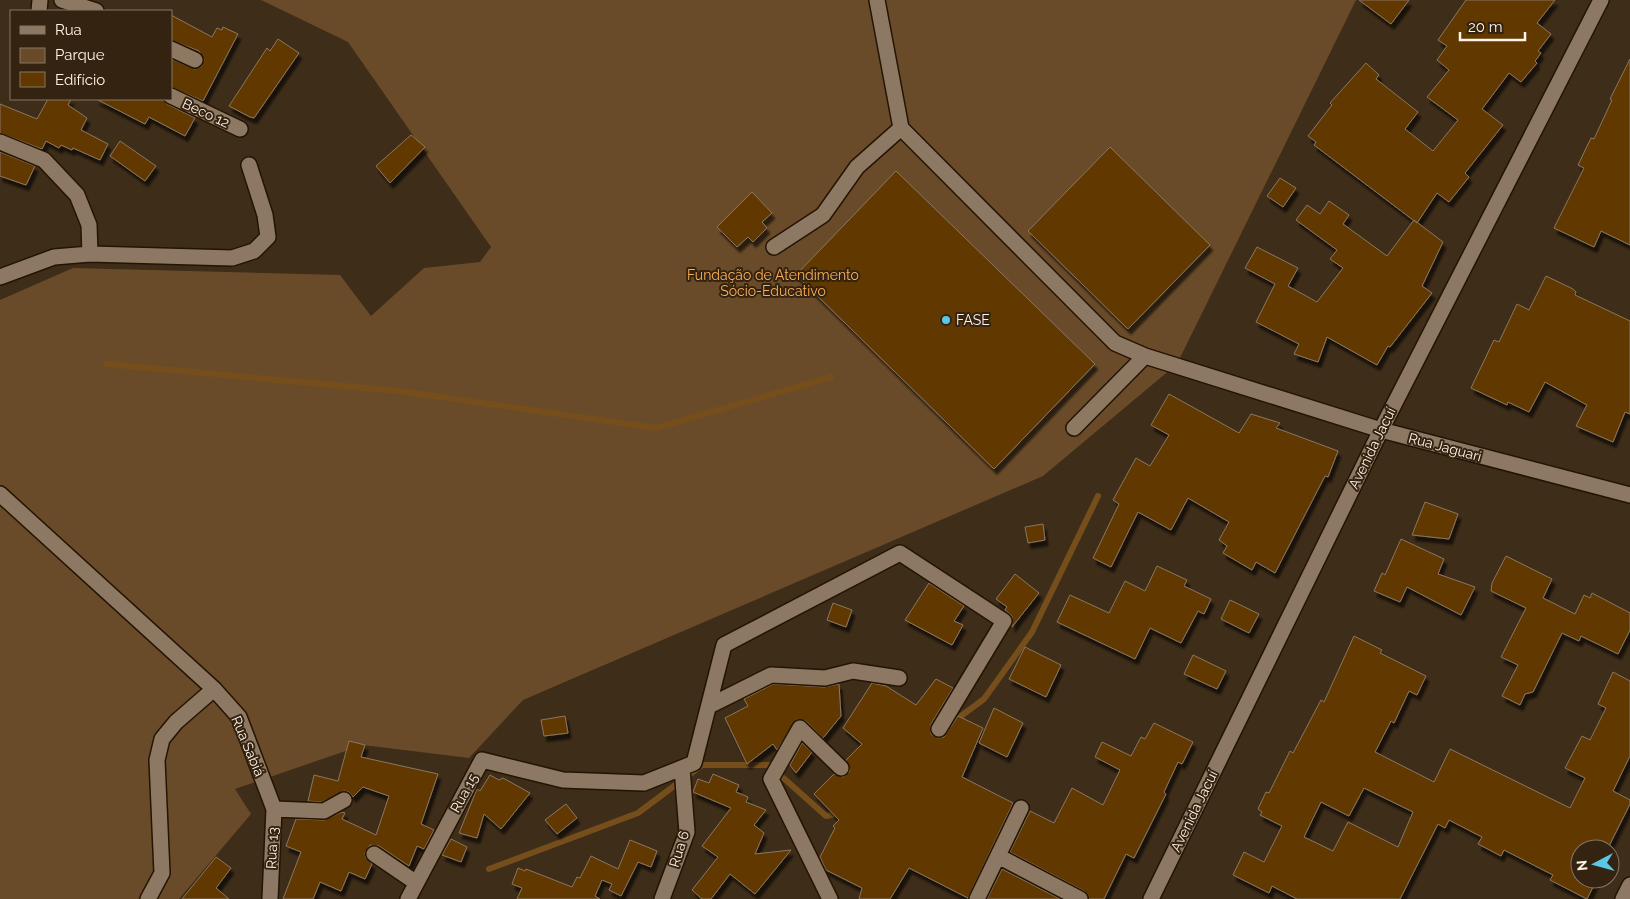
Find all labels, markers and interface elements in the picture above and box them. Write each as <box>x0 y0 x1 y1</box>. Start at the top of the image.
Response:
legend <box>10 10 172 100</box>
scale bar <box>1460 10 1525 42</box>
text: 20 m <box>1468 18 1503 36</box>
text: Rua <box>55 21 82 39</box>
text: Parque <box>55 46 105 64</box>
text: Edifício <box>55 71 105 89</box>
street label: Beco 12 <box>180 95 232 131</box>
park label: Fundação de Atendimento Sócio-Educativo <box>687 267 859 299</box>
place label: FASE <box>956 312 990 328</box>
marker: FASE <box>940 314 952 326</box>
street label: Avenida Jacuí <box>1345 404 1399 491</box>
street label: Rua Jaguari <box>1407 430 1483 464</box>
street label: Rua Sabiá <box>228 713 268 779</box>
street label: Avenida Jacuí <box>1167 767 1221 854</box>
street label: Rua 15 <box>447 770 481 815</box>
street label: Rua 13 <box>263 827 281 869</box>
street label: Rua 6 <box>666 829 692 869</box>
north arrow <box>1570 839 1620 889</box>
text: N <box>1574 859 1591 872</box>

